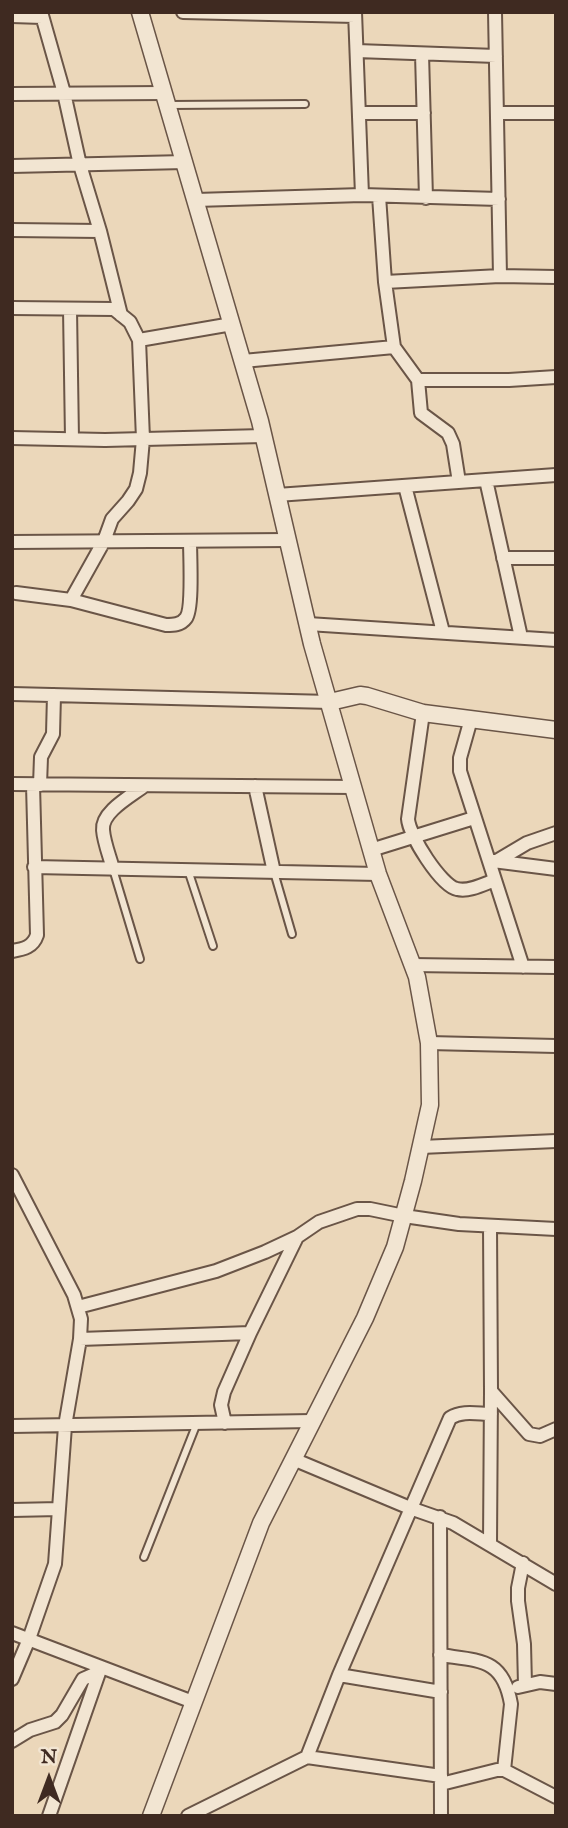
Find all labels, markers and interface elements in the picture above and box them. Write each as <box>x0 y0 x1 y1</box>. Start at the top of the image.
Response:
north arrow <box>14 1744 84 1814</box>
text: N <box>41 1746 57 1770</box>

